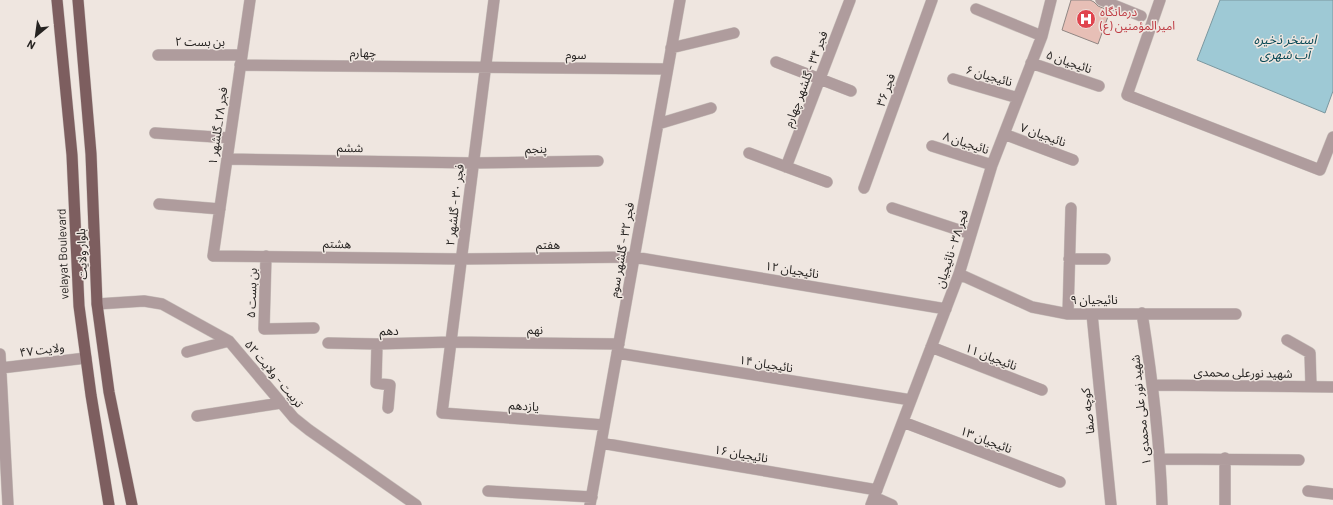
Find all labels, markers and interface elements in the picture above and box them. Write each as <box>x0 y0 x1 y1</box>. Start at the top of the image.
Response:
place label: درمانگاه امیرالمؤمنین (ع) <box>1099 4 1175 35</box>
hospital icon: درمانگاه امیرالمؤمنین (ع) <box>1075 8 1097 30</box>
north arrow <box>16 16 56 56</box>
street label: فجر ۳۴ - گلشهر چهارم <box>780 29 833 130</box>
water label: استخر ذخیره آب شهری <box>1254 31 1318 63</box>
street label: بن بست ۲ <box>175 34 225 49</box>
text: N <box>25 38 37 53</box>
street label: چهارم <box>350 45 376 62</box>
street label: سوم <box>566 47 586 64</box>
street label: نائیجیان ۵ <box>1044 47 1094 76</box>
street label: نائیجیان ۶ <box>964 62 1014 89</box>
street label: فجر ۳۶ <box>873 71 898 108</box>
street label: فجر ۲۸_گلشهر ۱ <box>205 86 230 166</box>
street label: نائیجیان ۷ <box>1018 119 1068 150</box>
street label: نائیجیان ۸ <box>941 128 991 157</box>
street label: ششم <box>337 140 363 157</box>
street label: پنجم <box>525 141 547 158</box>
street label: فجر ۳۰ - گلشهر ۲ <box>442 163 467 247</box>
street label: فجر ۳۲ - گلشهر سوم <box>606 201 639 299</box>
street label: velayat Boulevard <box>53 208 71 300</box>
street label: فجر ۳۸ - نائیجیان <box>932 208 971 290</box>
street label: بلوار ولایت <box>73 228 90 280</box>
street label: هشتم <box>323 236 351 253</box>
street label: هفتم <box>536 237 560 254</box>
street label: نائیجیان ۱۲ <box>764 258 820 281</box>
street label: بن بست ۵ <box>243 268 260 318</box>
street label: نائیجیان ۹ <box>1070 292 1118 307</box>
street label: نهم <box>527 322 543 339</box>
street label: دهم <box>379 323 399 340</box>
street label: تربیت - ولایت ۵۲ <box>242 337 307 411</box>
street label: ولایت ۴۷ <box>19 339 65 360</box>
street label: نائیجیان ۱۱ <box>963 340 1019 373</box>
street label: نائیجیان ۱۴ <box>738 352 794 375</box>
street label: شهید نور علی محمدی ۱ <box>1127 354 1154 466</box>
street label: شهید نورعلی محمدی <box>1193 364 1293 381</box>
street label: کوچه صفا <box>1078 386 1098 435</box>
street label: یازدهم <box>508 397 540 416</box>
street label: نائیجیان ۱۳ <box>958 423 1014 456</box>
street label: نائیجیان ۱۶ <box>713 441 769 466</box>

